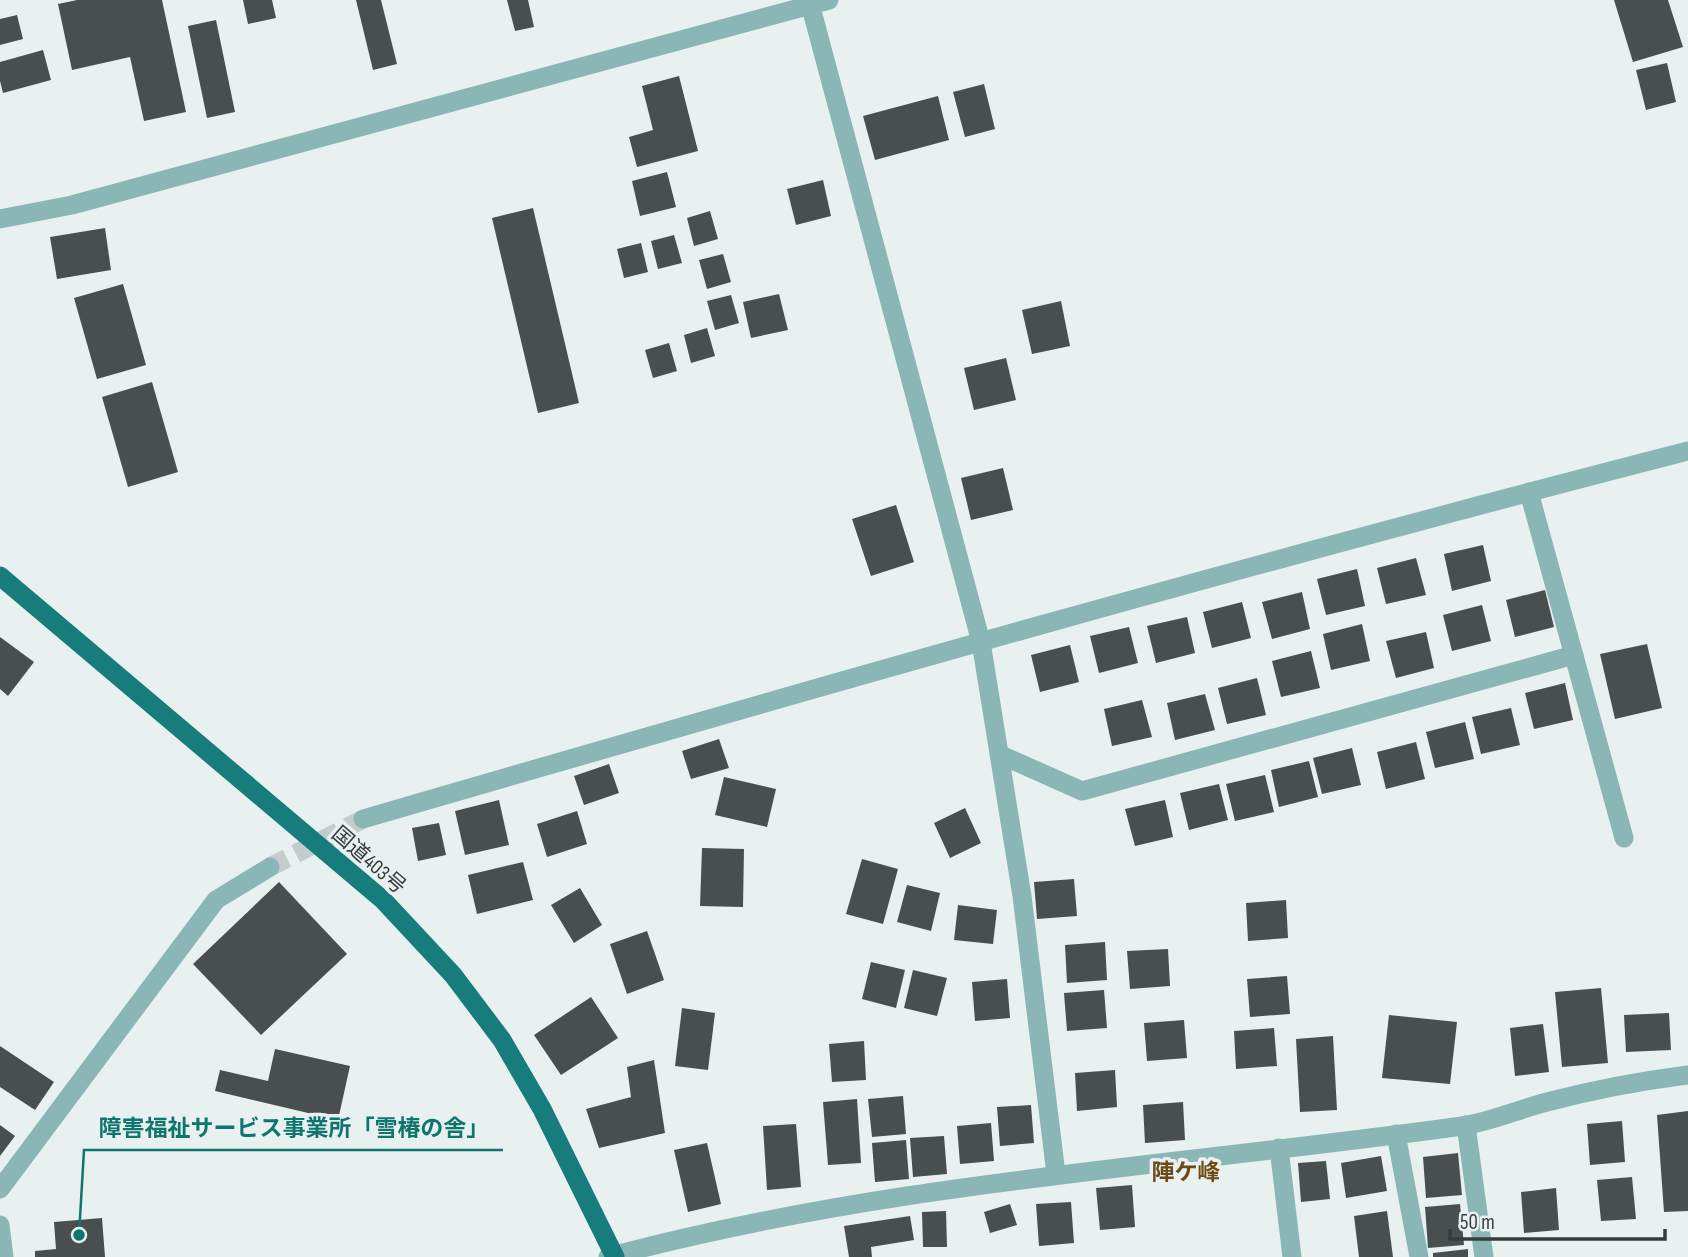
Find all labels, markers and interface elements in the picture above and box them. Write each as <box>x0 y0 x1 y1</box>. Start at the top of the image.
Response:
street label: 国道403号 <box>327 821 411 899</box>
callout: 障害福祉サービス事業所「雪椿の舎」 <box>84 1106 503 1150</box>
text: 障害福祉サービス事業所「雪椿の舎」 <box>99 1115 490 1143</box>
district label: 陣ケ峰 <box>1152 1159 1221 1187</box>
scale bar <box>1450 1198 1665 1242</box>
text: 50 m <box>1460 1210 1495 1235</box>

